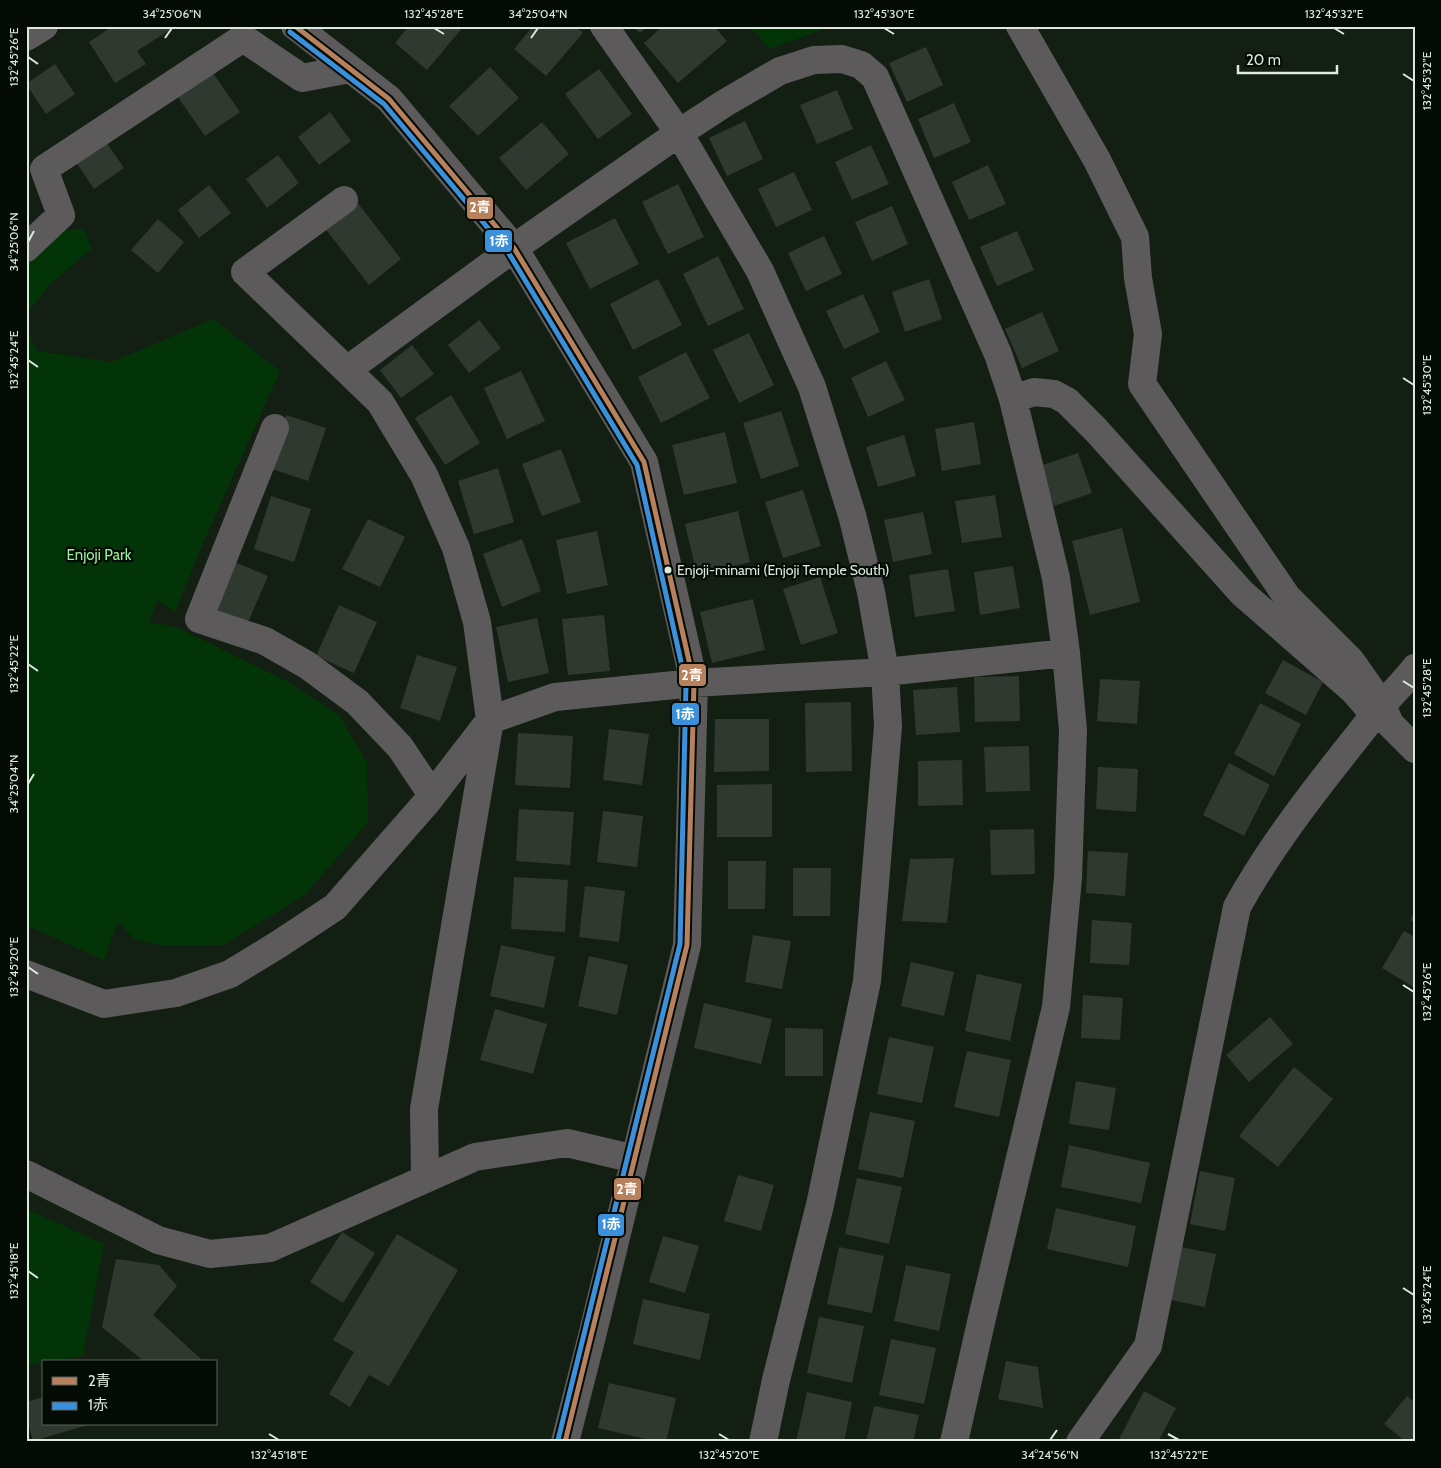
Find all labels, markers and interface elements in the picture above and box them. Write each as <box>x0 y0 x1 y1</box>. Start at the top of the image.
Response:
text: 34°25'06"N <box>142 6 202 21</box>
text: 132°45'28"E <box>404 6 464 21</box>
text: 34°25'04"N <box>508 6 568 21</box>
text: 132°45'30"E <box>854 6 915 21</box>
text: 132°45'32"E <box>1305 6 1364 21</box>
text: 132°45'26"E <box>6 27 21 86</box>
scale bar <box>1238 42 1337 74</box>
text: 20 m <box>1246 51 1281 69</box>
text: 132°45'32"E <box>1419 51 1434 110</box>
line badge: 2青 <box>466 196 494 220</box>
text: 2青 <box>469 198 491 216</box>
text: 34°25'06"N <box>6 212 21 272</box>
line badge: 1赤 <box>484 229 513 253</box>
text: 1赤 <box>489 232 509 250</box>
text: 132°45'24"E <box>6 330 21 389</box>
text: 132°45'30"E <box>1419 354 1434 415</box>
park label: Enjoji Park <box>67 546 132 564</box>
place label: Enjoji-minami (Enjoji Temple South) <box>677 561 889 579</box>
marker: Enjoji-minami (Enjoji Temple South) <box>663 565 673 575</box>
text: 132°45'22"E <box>6 634 21 693</box>
text: 132°45'28"E <box>1419 658 1434 718</box>
line badge: 2青 <box>678 663 707 687</box>
text: 2青 <box>681 666 703 684</box>
line badge: 1赤 <box>671 702 700 726</box>
text: 1赤 <box>675 705 695 723</box>
text: 34°25'04"N <box>6 754 21 814</box>
text: 132°45'20"E <box>6 936 21 997</box>
text: 132°45'26"E <box>1419 962 1434 1021</box>
line badge: 2青 <box>613 1177 642 1201</box>
text: 2青 <box>616 1180 638 1198</box>
line badge: 1赤 <box>597 1213 625 1237</box>
text: 1赤 <box>601 1215 621 1233</box>
text: 132°45'18"E <box>6 1242 21 1300</box>
text: 132°45'24"E <box>1419 1265 1434 1324</box>
legend <box>42 1360 218 1426</box>
text: 2青 <box>88 1372 111 1390</box>
text: 1赤 <box>88 1396 108 1414</box>
text: 132°45'18"E <box>250 1447 308 1462</box>
text: 132°45'20"E <box>699 1447 760 1462</box>
text: 34°24'56"N <box>1021 1447 1079 1462</box>
text: 132°45'22"E <box>1150 1447 1209 1462</box>

